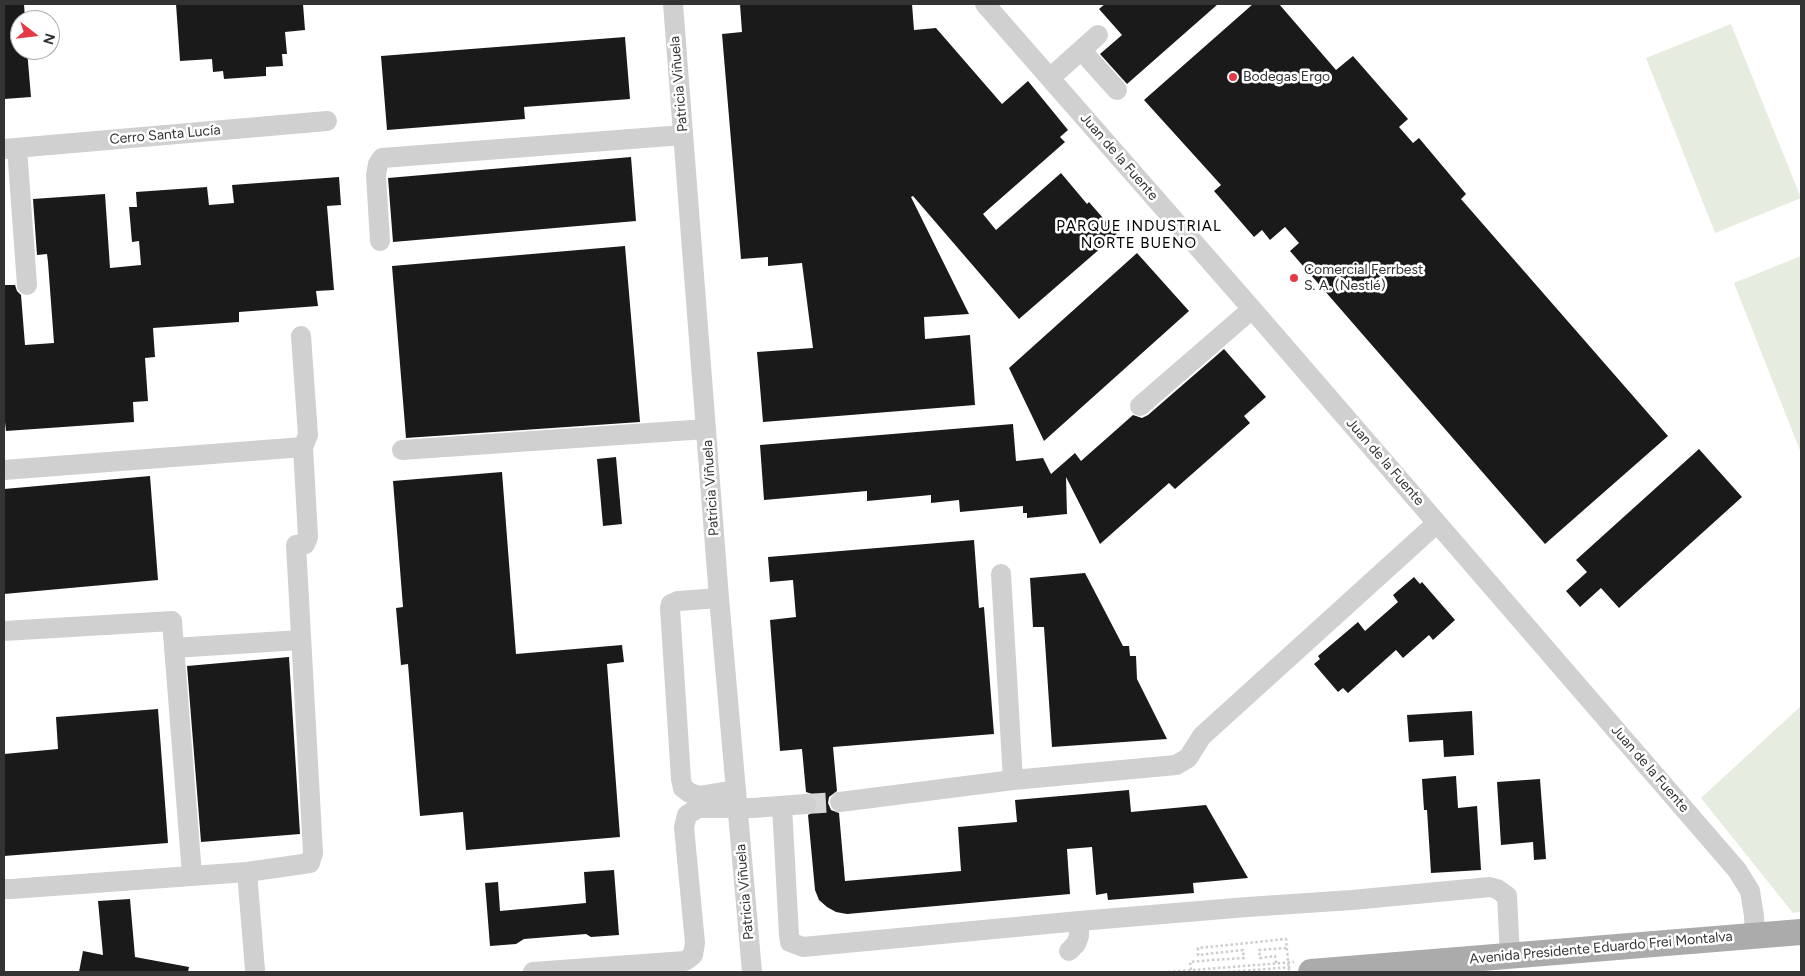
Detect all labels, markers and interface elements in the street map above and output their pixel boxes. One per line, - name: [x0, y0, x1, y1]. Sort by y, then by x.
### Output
- north arrow: [10, 10, 60, 60]
- text: N: [39, 31, 59, 47]
- street label: Patricia Viñuela: [666, 35, 692, 133]
- place label: Bodegas Ergo: [1243, 69, 1330, 85]
- marker: Bodegas Ergo: [1227, 71, 1239, 83]
- street label: Juan de la Fuente: [1077, 110, 1161, 204]
- street label: Cerro Santa Lucía: [109, 122, 221, 148]
- district label: PARQUE INDUSTRIAL NORTE BUENO: [1054, 218, 1224, 253]
- place label: Comercial Ferrbest S. A. (Nestlé): [1304, 262, 1423, 294]
- marker: Comercial Ferrbest S. A. (Nestlé): [1288, 272, 1300, 284]
- street label: Juan de la Fuente: [1343, 415, 1427, 509]
- street label: Patricia Viñuela: [699, 439, 723, 537]
- street label: Juan de la Fuente: [1608, 722, 1692, 816]
- street label: Patricia Viñuela: [732, 843, 758, 941]
- street label: Avenida Presidente Eduardo Frei Montalva: [1469, 928, 1733, 968]

